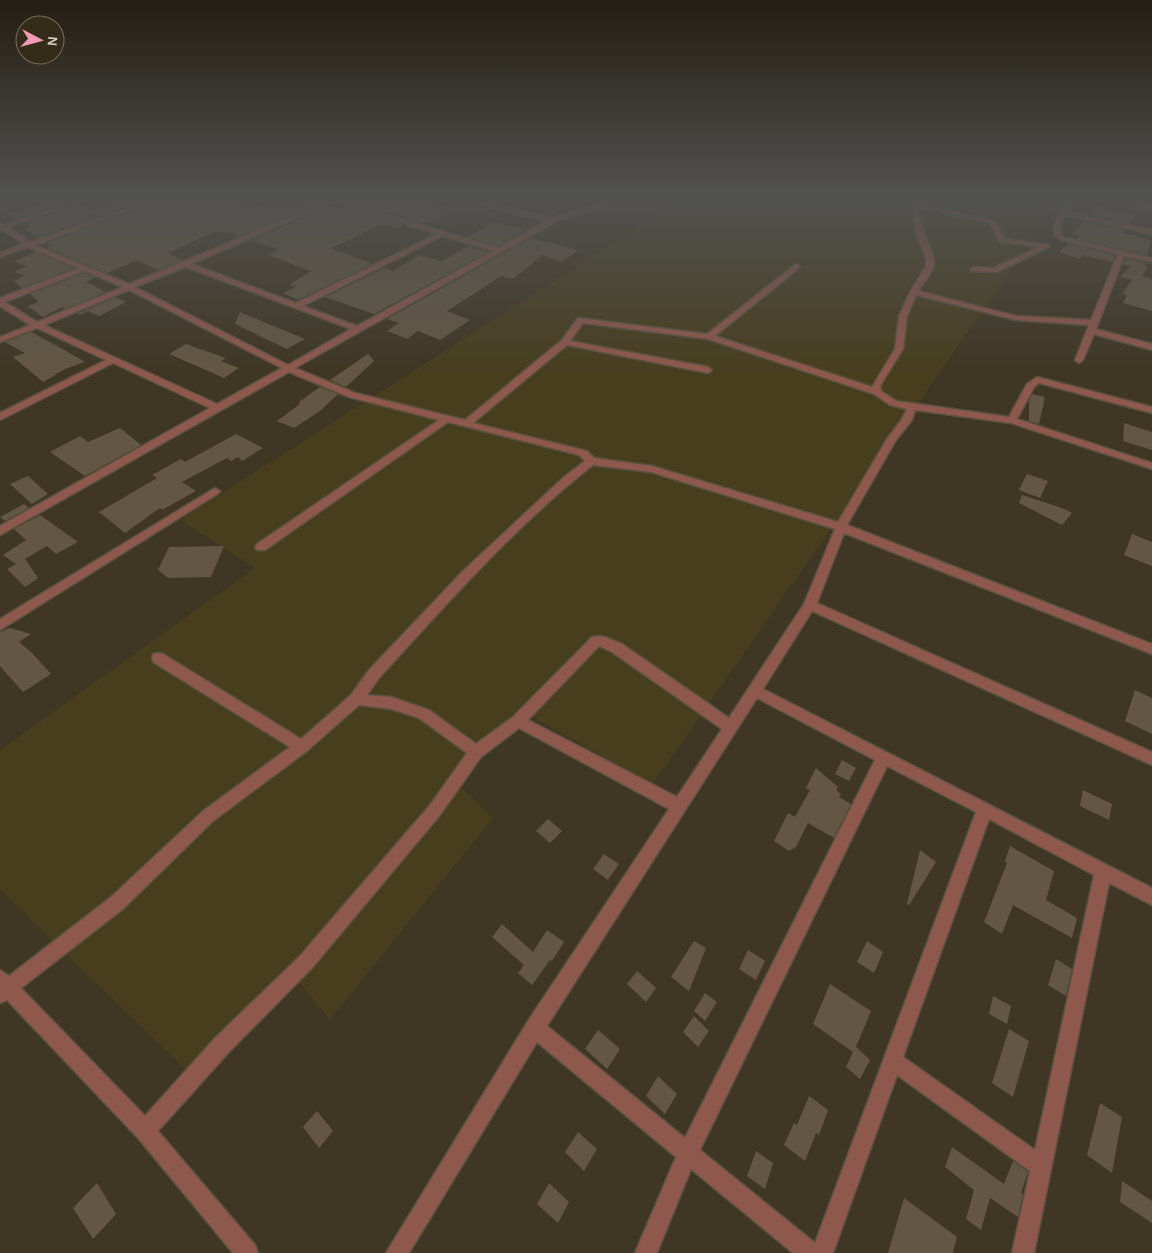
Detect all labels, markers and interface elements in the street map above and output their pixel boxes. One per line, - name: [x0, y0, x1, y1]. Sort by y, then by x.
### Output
- north arrow: [15, 15, 65, 65]
- text: N: [43, 35, 61, 47]

